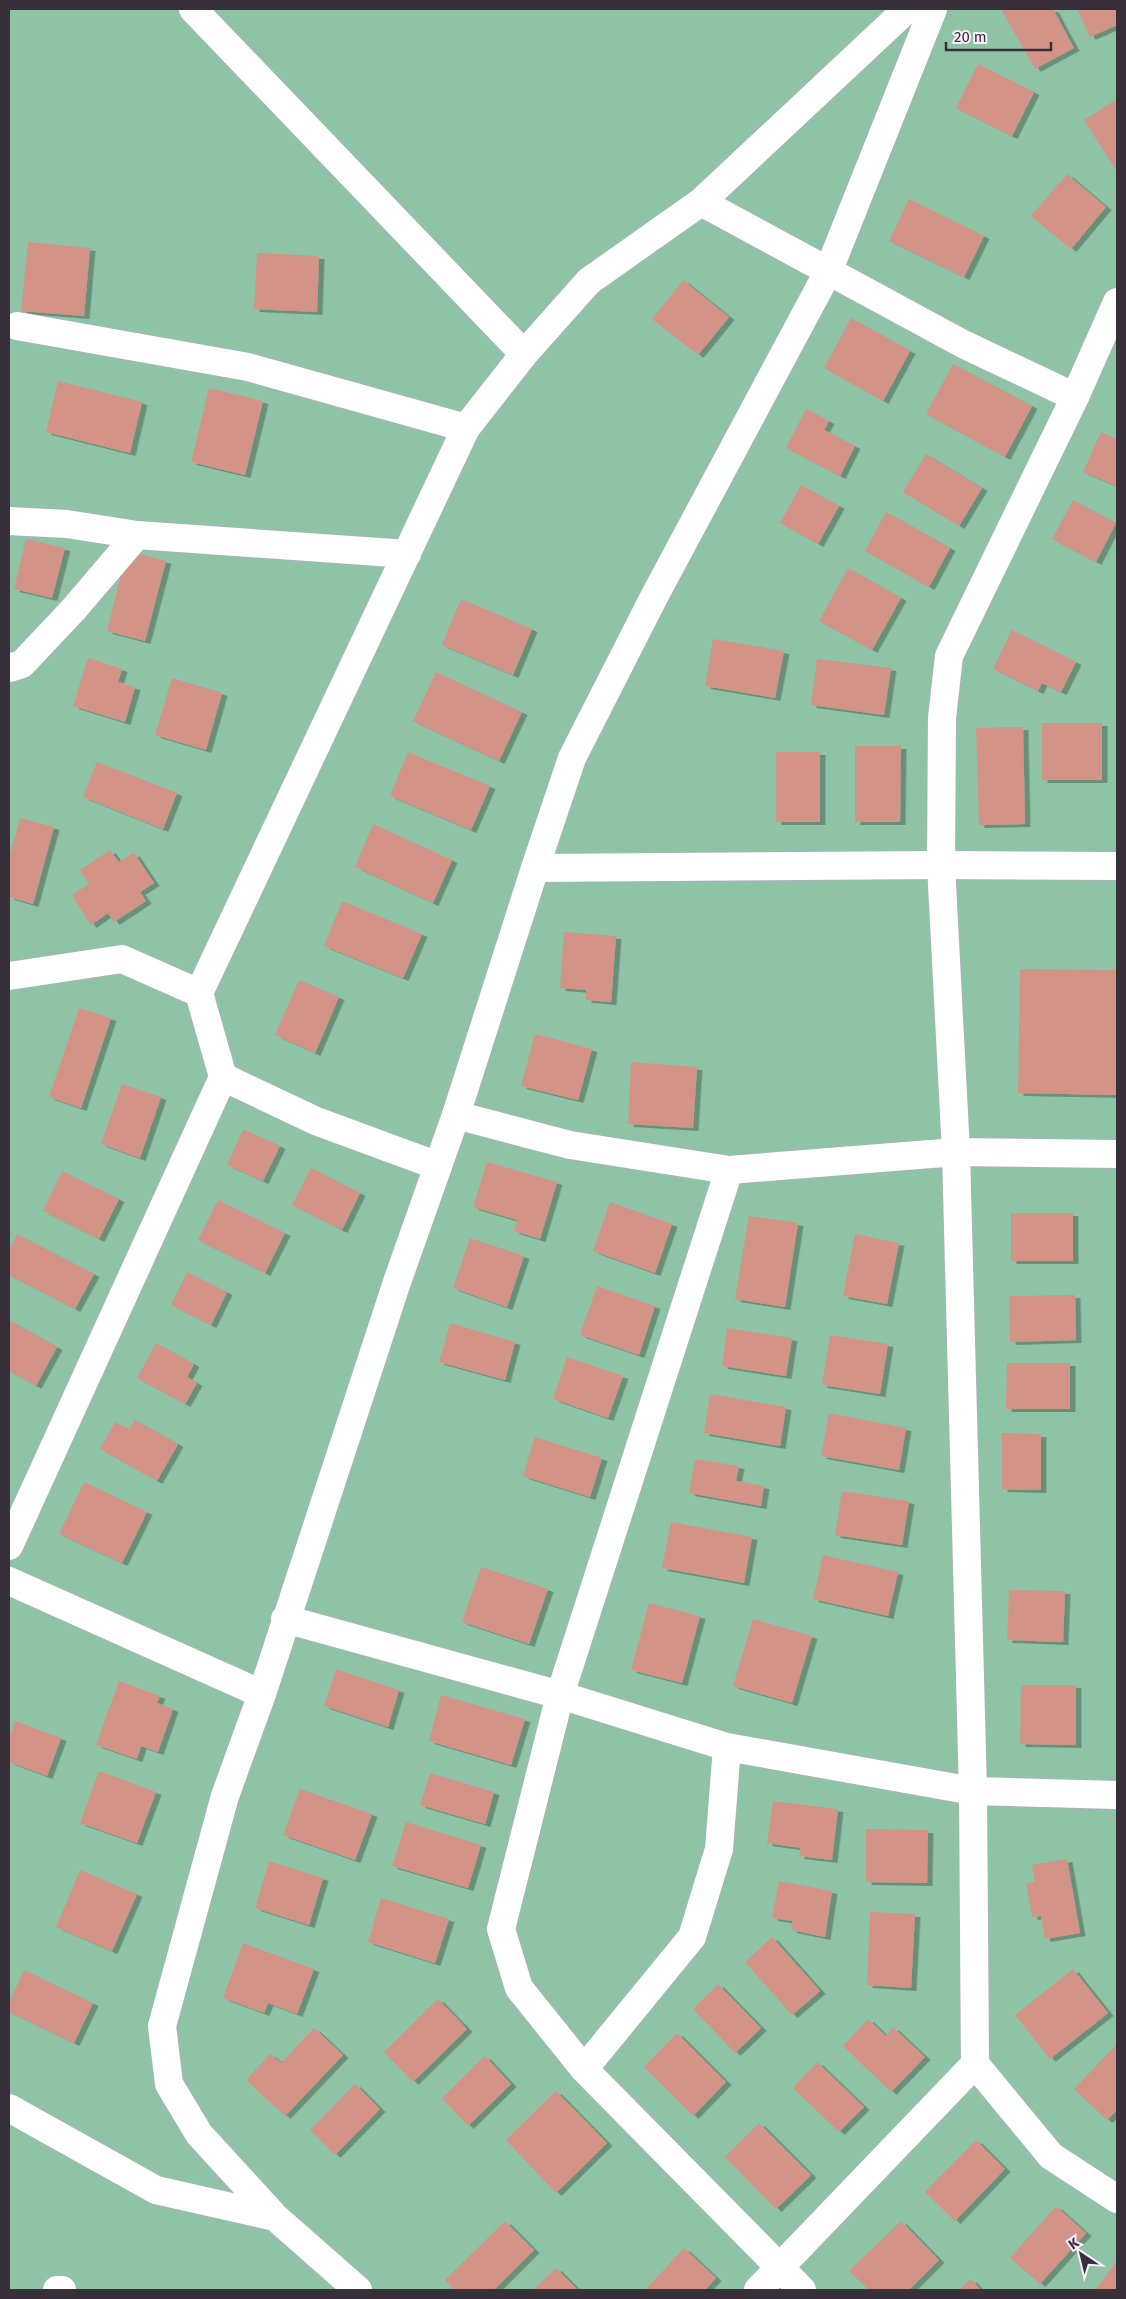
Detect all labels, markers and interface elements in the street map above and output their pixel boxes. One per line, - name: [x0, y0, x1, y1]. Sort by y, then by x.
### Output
- scale bar: [946, 20, 1051, 52]
- text: 20 m: [954, 28, 987, 46]
- north arrow: [1056, 2229, 1106, 2279]
- text: K: [1065, 2234, 1083, 2253]

